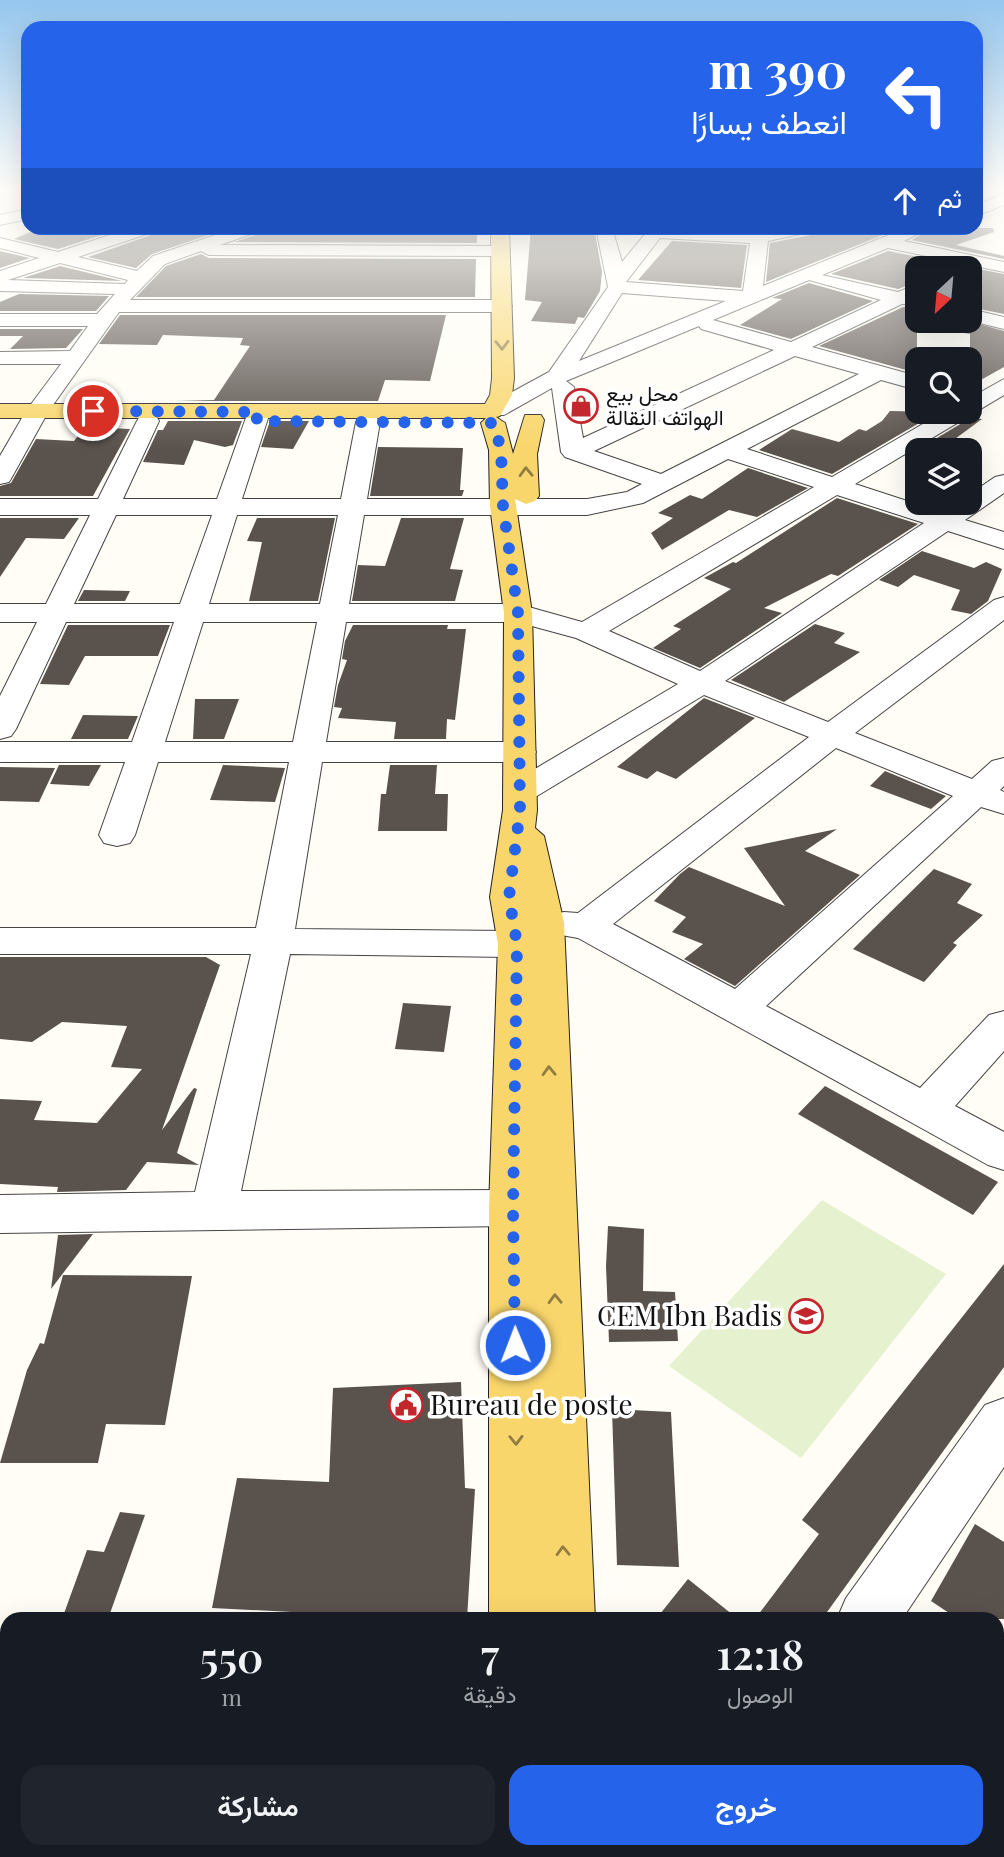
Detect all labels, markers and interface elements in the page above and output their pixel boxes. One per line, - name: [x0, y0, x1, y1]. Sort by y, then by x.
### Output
- text: 390 m: [709, 36, 847, 101]
- icon: left: [871, 49, 962, 140]
- text: انعطف يسارًا: [691, 99, 847, 142]
- text: ثم: [938, 180, 962, 215]
- icon: ahead: [886, 182, 924, 220]
- north arrow: [905, 256, 982, 332]
- map controls: [905, 256, 982, 515]
- one-way arrow: [495, 339, 510, 350]
- button: search: [905, 347, 982, 424]
- place label: محل بيع الهواتف النقالة: [606, 378, 724, 431]
- pin: [63, 381, 123, 441]
- shop icon: محل بيع الهواتف النقالة: [562, 387, 600, 425]
- icon: arrive: [74, 392, 112, 430]
- button: layers: [905, 438, 982, 515]
- one-way arrow: [518, 466, 533, 477]
- one-way arrow: [541, 1065, 557, 1076]
- one-way arrow: [548, 1293, 563, 1304]
- place label: CEM Ibn Badis: [597, 1296, 782, 1333]
- school or university icon: CEM Ibn Badis: [787, 1297, 825, 1335]
- position arrow: [478, 1308, 552, 1382]
- place label: Bureau de poste: [430, 1385, 633, 1422]
- public building icon: Bureau de poste: [387, 1386, 425, 1424]
- one-way arrow: [509, 1435, 524, 1446]
- one-way arrow: [555, 1545, 570, 1556]
- text: 7: [481, 1625, 499, 1681]
- text: 12:18: [716, 1625, 804, 1681]
- text: 550: [200, 1628, 264, 1684]
- text: دقيقة: [463, 1678, 517, 1709]
- text: الوصول: [727, 1678, 793, 1709]
- text: m: [221, 1681, 242, 1712]
- button: مشاركة: [21, 1765, 495, 1845]
- button: خروج: [509, 1765, 983, 1845]

